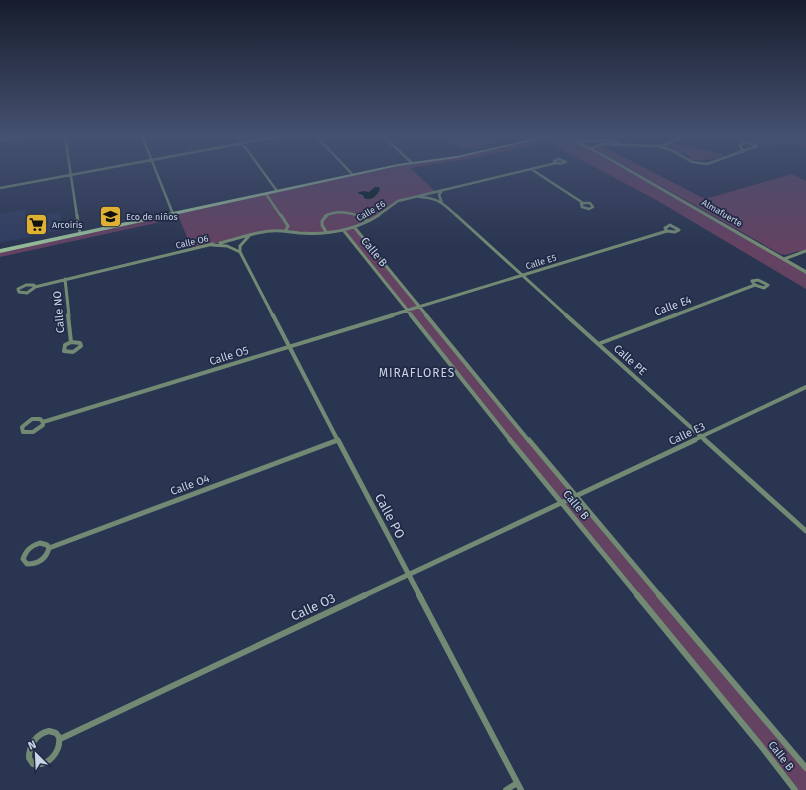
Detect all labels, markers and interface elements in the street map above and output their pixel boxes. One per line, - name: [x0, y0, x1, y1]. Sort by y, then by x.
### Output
- street label: Almafuerte: [700, 197, 744, 229]
- street label: Calle E6: [355, 199, 387, 223]
- school or university icon: Eco de niños: [97, 204, 123, 230]
- supermarket icon: Arcoiris: [24, 212, 50, 238]
- place label: Eco de niños: [126, 212, 178, 222]
- place label: Arcoiris: [52, 220, 83, 230]
- street label: Calle O6: [175, 233, 210, 251]
- street label: Calle B: [358, 235, 390, 270]
- street label: Calle E5: [524, 252, 558, 271]
- street label: Calle NO: [51, 290, 67, 334]
- street label: Calle E4: [653, 293, 694, 319]
- street label: Calle PE: [611, 342, 649, 378]
- street label: Calle O5: [208, 344, 251, 368]
- district label: MIRAFLORES: [379, 366, 455, 380]
- street label: Calle E3: [667, 420, 707, 448]
- street label: Calle O4: [169, 472, 211, 498]
- street label: Calle B: [560, 488, 592, 523]
- street label: Calle PO: [372, 491, 408, 541]
- street label: Calle O3: [288, 590, 338, 624]
- north arrow: [16, 734, 56, 774]
- text: N: [26, 738, 38, 753]
- street label: Calle B: [765, 739, 797, 774]

